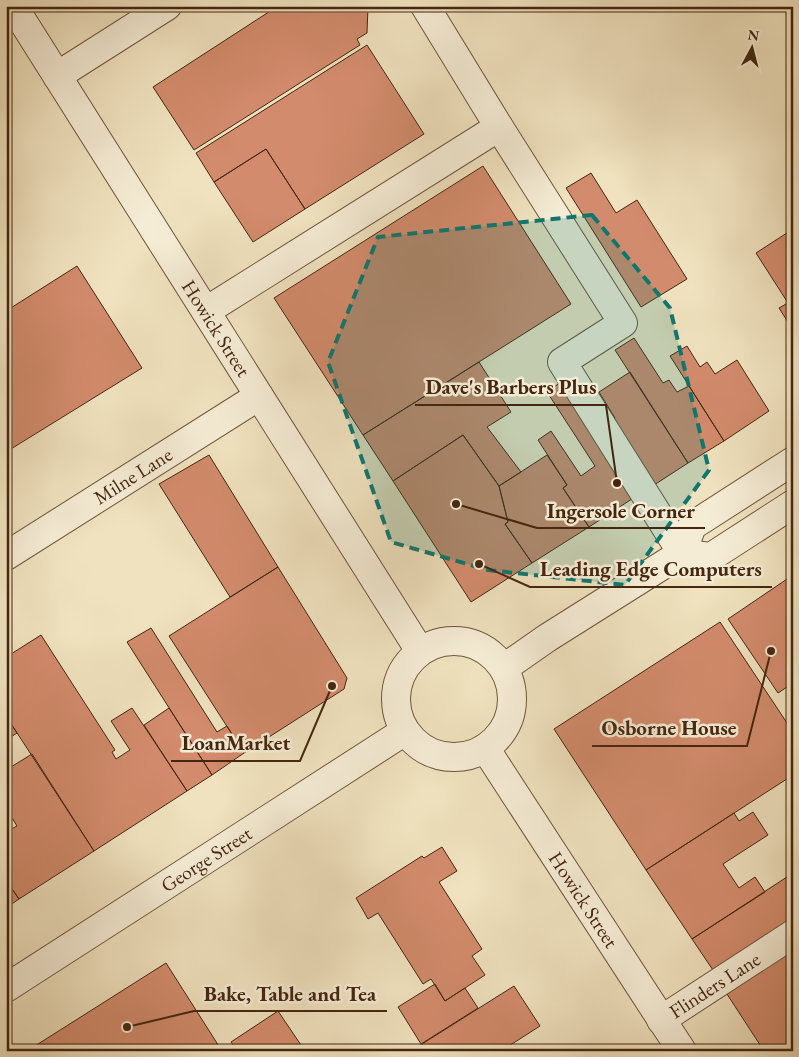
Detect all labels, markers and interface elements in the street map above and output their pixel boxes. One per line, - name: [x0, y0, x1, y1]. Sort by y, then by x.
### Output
- north arrow: [726, 22, 776, 72]
- text: N: [747, 25, 761, 45]
- street label: Howick Street: [176, 275, 257, 382]
- callout: Dave's Barbers Plus: [415, 369, 606, 405]
- text: Dave's Barbers Plus: [426, 373, 596, 400]
- street label: Milne Lane: [89, 441, 177, 510]
- callout: Ingersole Corner: [537, 492, 705, 528]
- text: Ingersole Corner: [547, 497, 695, 524]
- callout: Leading Edge Computers: [530, 551, 772, 587]
- text: Leading Edge Computers: [540, 555, 762, 582]
- callout: Osborne House: [592, 710, 747, 746]
- text: Osborne House: [601, 714, 737, 741]
- callout: LoanMarket: [171, 725, 300, 761]
- text: LoanMarket: [182, 729, 290, 756]
- street label: George Street: [156, 820, 257, 898]
- street label: Howick Street: [543, 847, 625, 954]
- street label: Flinders Lane: [664, 946, 765, 1024]
- callout: Bake, Table and Tea: [194, 975, 387, 1011]
- text: Bake, Table and Tea: [204, 980, 377, 1007]

